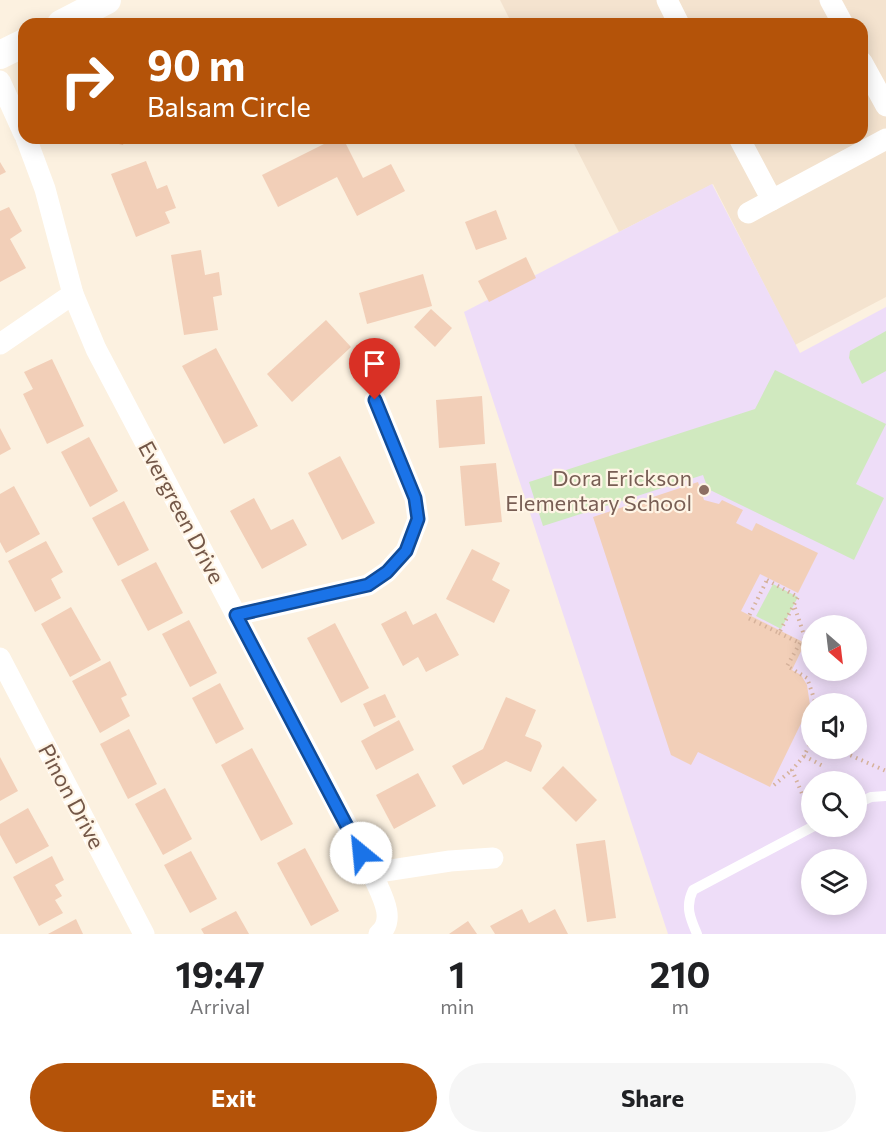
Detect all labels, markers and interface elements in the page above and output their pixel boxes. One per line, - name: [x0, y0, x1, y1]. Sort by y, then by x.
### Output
- text: 90 m: [147, 38, 246, 90]
- icon: right: [48, 42, 126, 120]
- text: Balsam Circle: [147, 90, 311, 123]
- pin: [349, 338, 400, 400]
- icon: arrive: [358, 347, 391, 380]
- street label: Evergreen Drive: [133, 436, 231, 588]
- place label: Dora Erickson Elementary School: [505, 464, 692, 516]
- marker: Dora Erickson Elementary School: [697, 483, 711, 497]
- north arrow: [801, 615, 867, 681]
- map controls: [801, 615, 867, 915]
- button: sound: [801, 693, 867, 759]
- street label: Pinon Drive: [33, 739, 111, 853]
- button: search: [801, 771, 867, 837]
- position arrow: [329, 821, 393, 885]
- button: layers: [801, 849, 867, 915]
- text: 19:47: [176, 951, 265, 995]
- text: 1: [449, 951, 465, 995]
- text: 210: [650, 951, 710, 995]
- text: Arrival: [190, 994, 250, 1018]
- text: min: [440, 994, 474, 1018]
- text: m: [671, 994, 689, 1018]
- button: Exit: [30, 1063, 437, 1132]
- button: Share: [449, 1063, 856, 1132]

